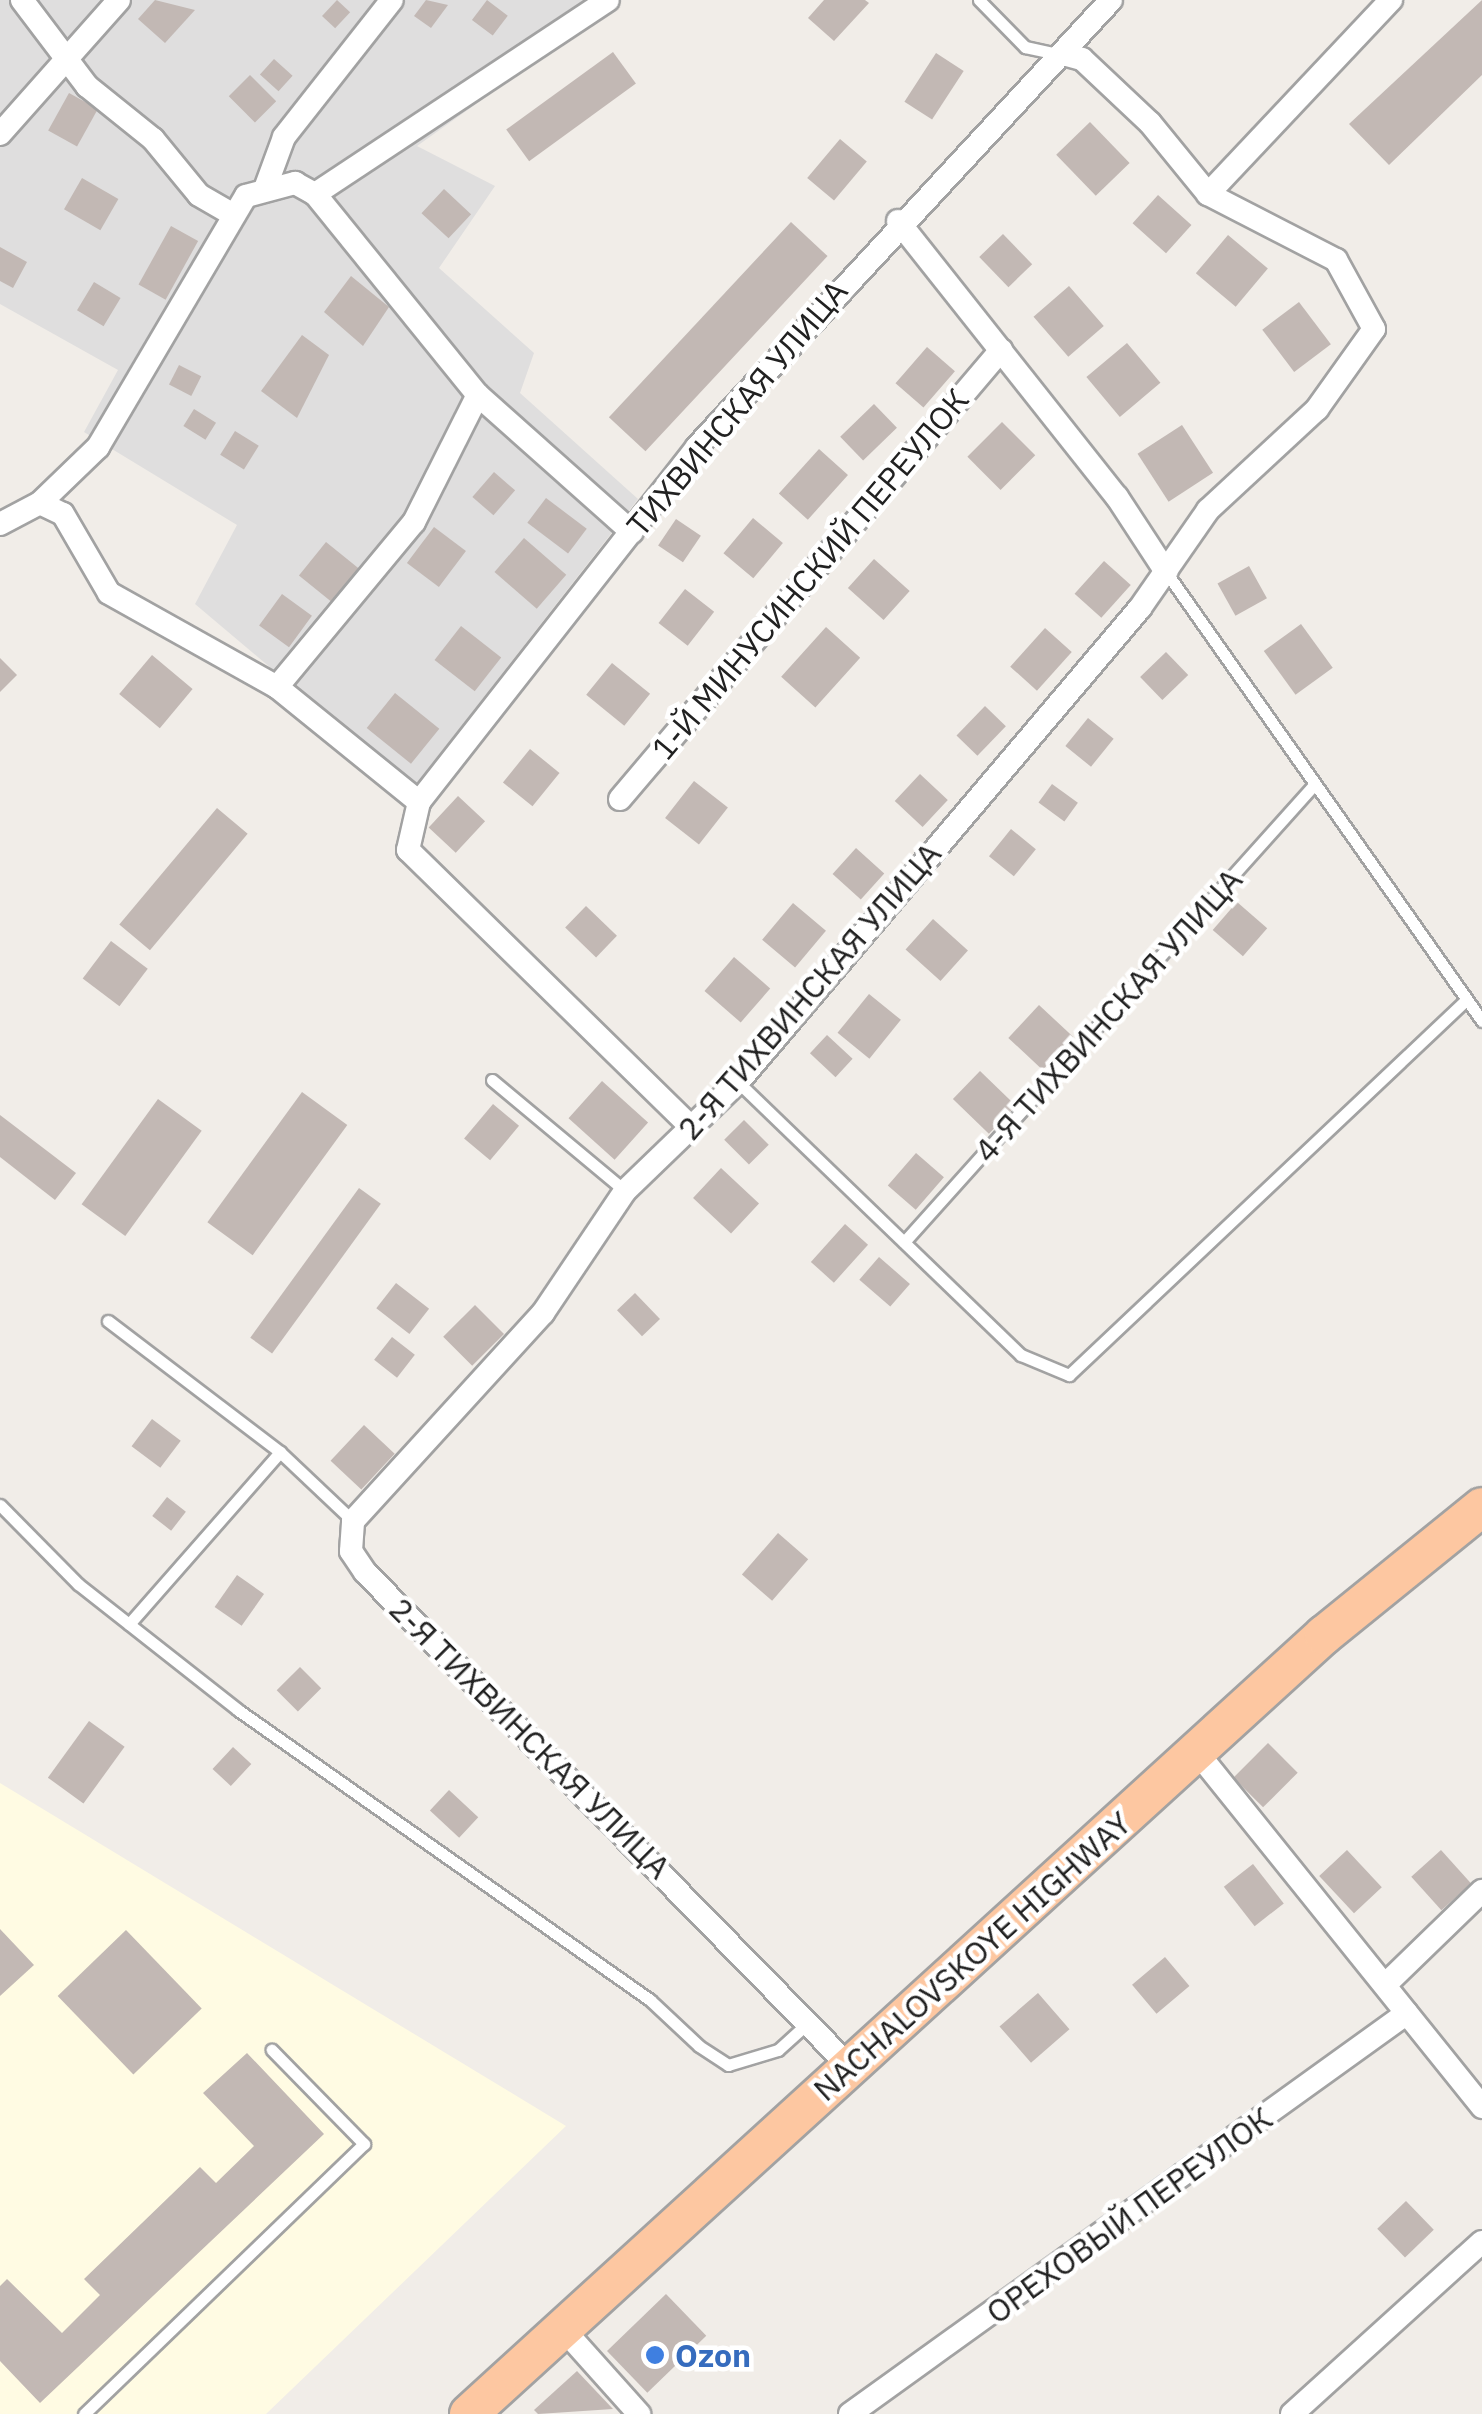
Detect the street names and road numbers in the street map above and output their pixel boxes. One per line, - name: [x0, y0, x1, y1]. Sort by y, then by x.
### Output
- street label: ТИХВИНСКАЯ УЛИЦА: [619, 272, 855, 544]
- street label: 1-Й МИНУСИНСКИЙ ПЕРЕУЛОК: [643, 381, 977, 767]
- street label: 2-Я ТИХВИНСКАЯ УЛИЦА: [669, 834, 949, 1148]
- street label: 4-Я ТИХВИНСКАЯ УЛИЦА: [966, 860, 1250, 1170]
- street label: 2-Я ТИХВИНСКАЯ УЛИЦА: [382, 1590, 678, 1886]
- street label: NACHALOVSKOYE HIGHWAY: [805, 1803, 1139, 2109]
- street label: ОРЕХОВЫЙ ПЕРЕУЛОК: [979, 2098, 1279, 2332]

